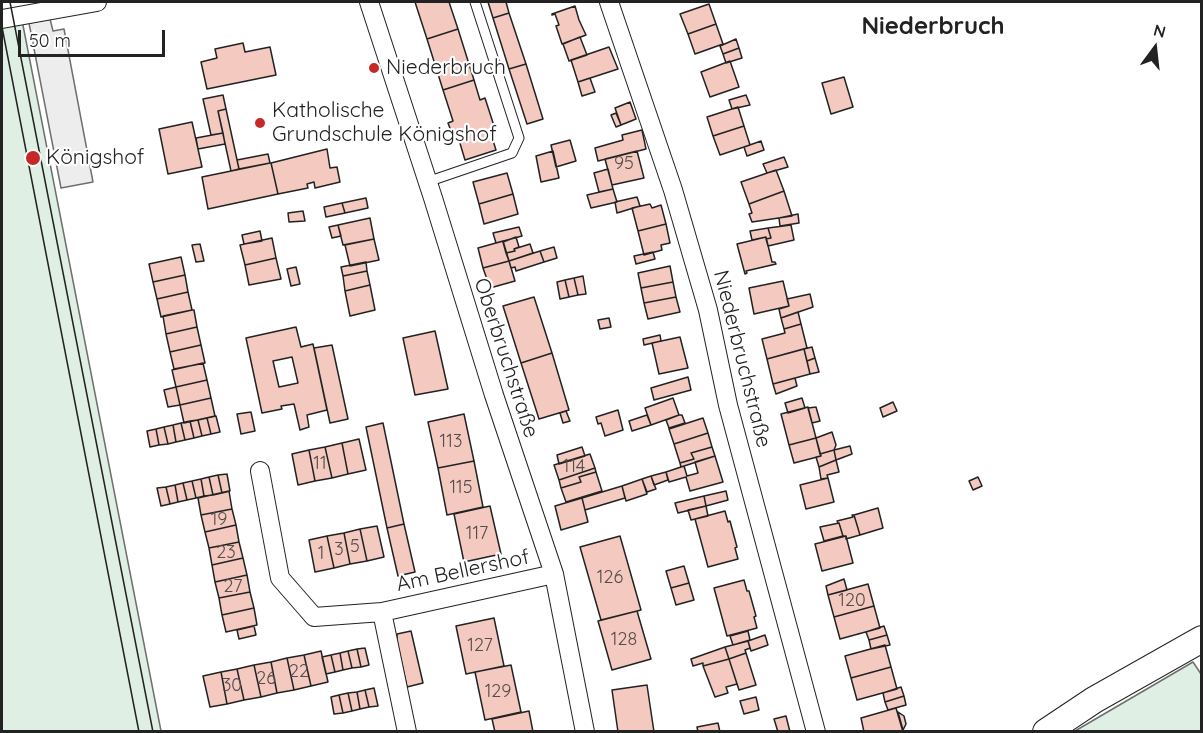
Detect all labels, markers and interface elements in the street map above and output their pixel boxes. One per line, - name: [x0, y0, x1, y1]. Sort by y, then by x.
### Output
- district label: Niederbruch: [861, 13, 1005, 41]
- scale bar: [21, 18, 168, 56]
- north arrow: [1125, 18, 1185, 78]
- text: N: [1151, 19, 1168, 42]
- text: 50 m: [29, 29, 71, 52]
- place label: Niederbruch: [386, 55, 506, 81]
- marker: Niederbruch: [367, 61, 381, 75]
- place label: Katholische Grundschule Königshof: [272, 98, 497, 148]
- marker: Katholische Grundschule Königshof: [253, 116, 267, 130]
- place label: Königshof: [46, 145, 144, 171]
- marker: Königshof: [24, 149, 42, 167]
- house number: 95: [614, 153, 634, 175]
- street label: Niederbruchstraße: [708, 268, 776, 450]
- street label: Oberbruchstraße: [468, 275, 544, 441]
- house number: 113: [440, 431, 462, 453]
- house number: 11: [313, 453, 327, 475]
- house number: 114: [563, 456, 585, 478]
- house number: 115: [449, 477, 473, 499]
- house number: 19: [211, 509, 227, 531]
- house number: 117: [466, 523, 488, 545]
- house number: 5: [350, 536, 360, 558]
- house number: 3: [334, 539, 344, 561]
- house number: 23: [216, 542, 236, 564]
- house number: 1: [318, 543, 324, 565]
- street label: Am Bellershof: [394, 545, 532, 597]
- house number: 126: [597, 567, 623, 589]
- house number: 27: [224, 576, 242, 598]
- house number: 120: [838, 590, 866, 612]
- house number: 128: [611, 629, 637, 651]
- house number: 127: [467, 635, 493, 657]
- house number: 22: [289, 661, 309, 683]
- house number: 26: [256, 668, 276, 690]
- house number: 30: [222, 675, 242, 697]
- house number: 129: [485, 681, 511, 703]

